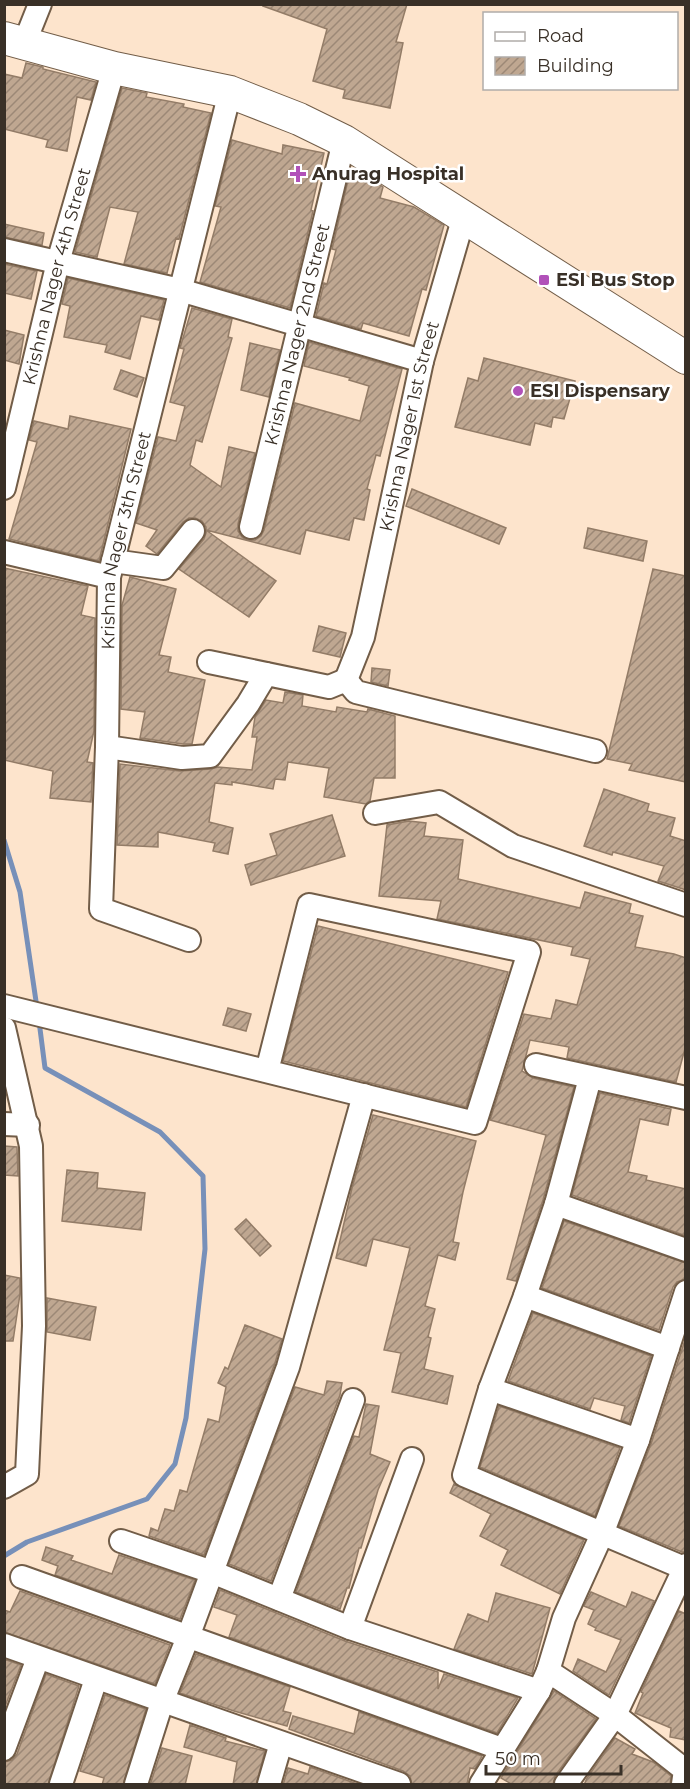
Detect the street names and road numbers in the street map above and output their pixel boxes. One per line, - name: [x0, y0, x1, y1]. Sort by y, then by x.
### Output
- street label: Krishna Nager 4th Street: [18, 165, 96, 387]
- street label: Krishna Nager 2nd Street: [260, 221, 335, 448]
- street label: Krishna Nager 1st Street: [375, 318, 444, 534]
- street label: Krishna Nager 3th Street: [97, 429, 156, 650]

